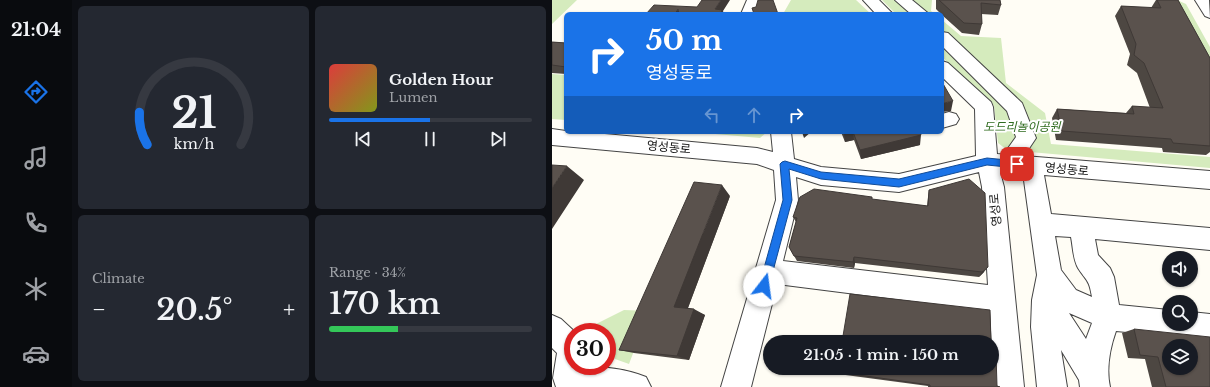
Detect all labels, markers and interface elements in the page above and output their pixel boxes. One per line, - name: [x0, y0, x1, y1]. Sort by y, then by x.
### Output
- text: 21:04: [11, 19, 61, 41]
- text: 50 m: [646, 23, 722, 58]
- icon: right: [580, 28, 632, 80]
- text: 영성동로: [646, 62, 712, 84]
- text: Golden Hour: [389, 70, 493, 89]
- icon: directions: [22, 78, 50, 106]
- text: 21: [171, 88, 216, 139]
- text: Lumen: [389, 89, 438, 106]
- icon: left: [701, 104, 723, 126]
- icon: ahead: [743, 104, 765, 126]
- icon: right: [785, 104, 807, 126]
- park label: 도드리놀이공원: [983, 119, 1062, 134]
- icon: previous: [352, 128, 374, 150]
- icon: pause: [419, 128, 441, 150]
- icon: next: [487, 128, 509, 150]
- text: km/h: [173, 135, 214, 153]
- street label: 영성동로: [646, 138, 692, 156]
- icon: music: [22, 144, 50, 172]
- pin: [1000, 147, 1034, 181]
- icon: arrive: [1006, 153, 1028, 175]
- street label: 영성동로: [1044, 160, 1090, 178]
- street label: 영성로: [986, 193, 1004, 227]
- icon: phone: [22, 209, 50, 237]
- map controls: [1162, 251, 1198, 375]
- button: sound: [1162, 251, 1198, 287]
- text: Range · 34%: [329, 264, 406, 281]
- position arrow: [743, 265, 785, 307]
- text: Climate: [92, 270, 145, 287]
- icon: climate: [22, 275, 50, 303]
- text: 170 km: [329, 285, 440, 322]
- text: 20.5°: [156, 291, 233, 328]
- button: search: [1162, 295, 1198, 331]
- text: −: [92, 296, 106, 323]
- text: +: [283, 296, 295, 323]
- speed limit sign: 30: [564, 323, 616, 375]
- button: layers: [1162, 339, 1198, 375]
- icon: car: [22, 340, 50, 368]
- text: 21:05 · 1 min · 150 m: [803, 345, 959, 364]

